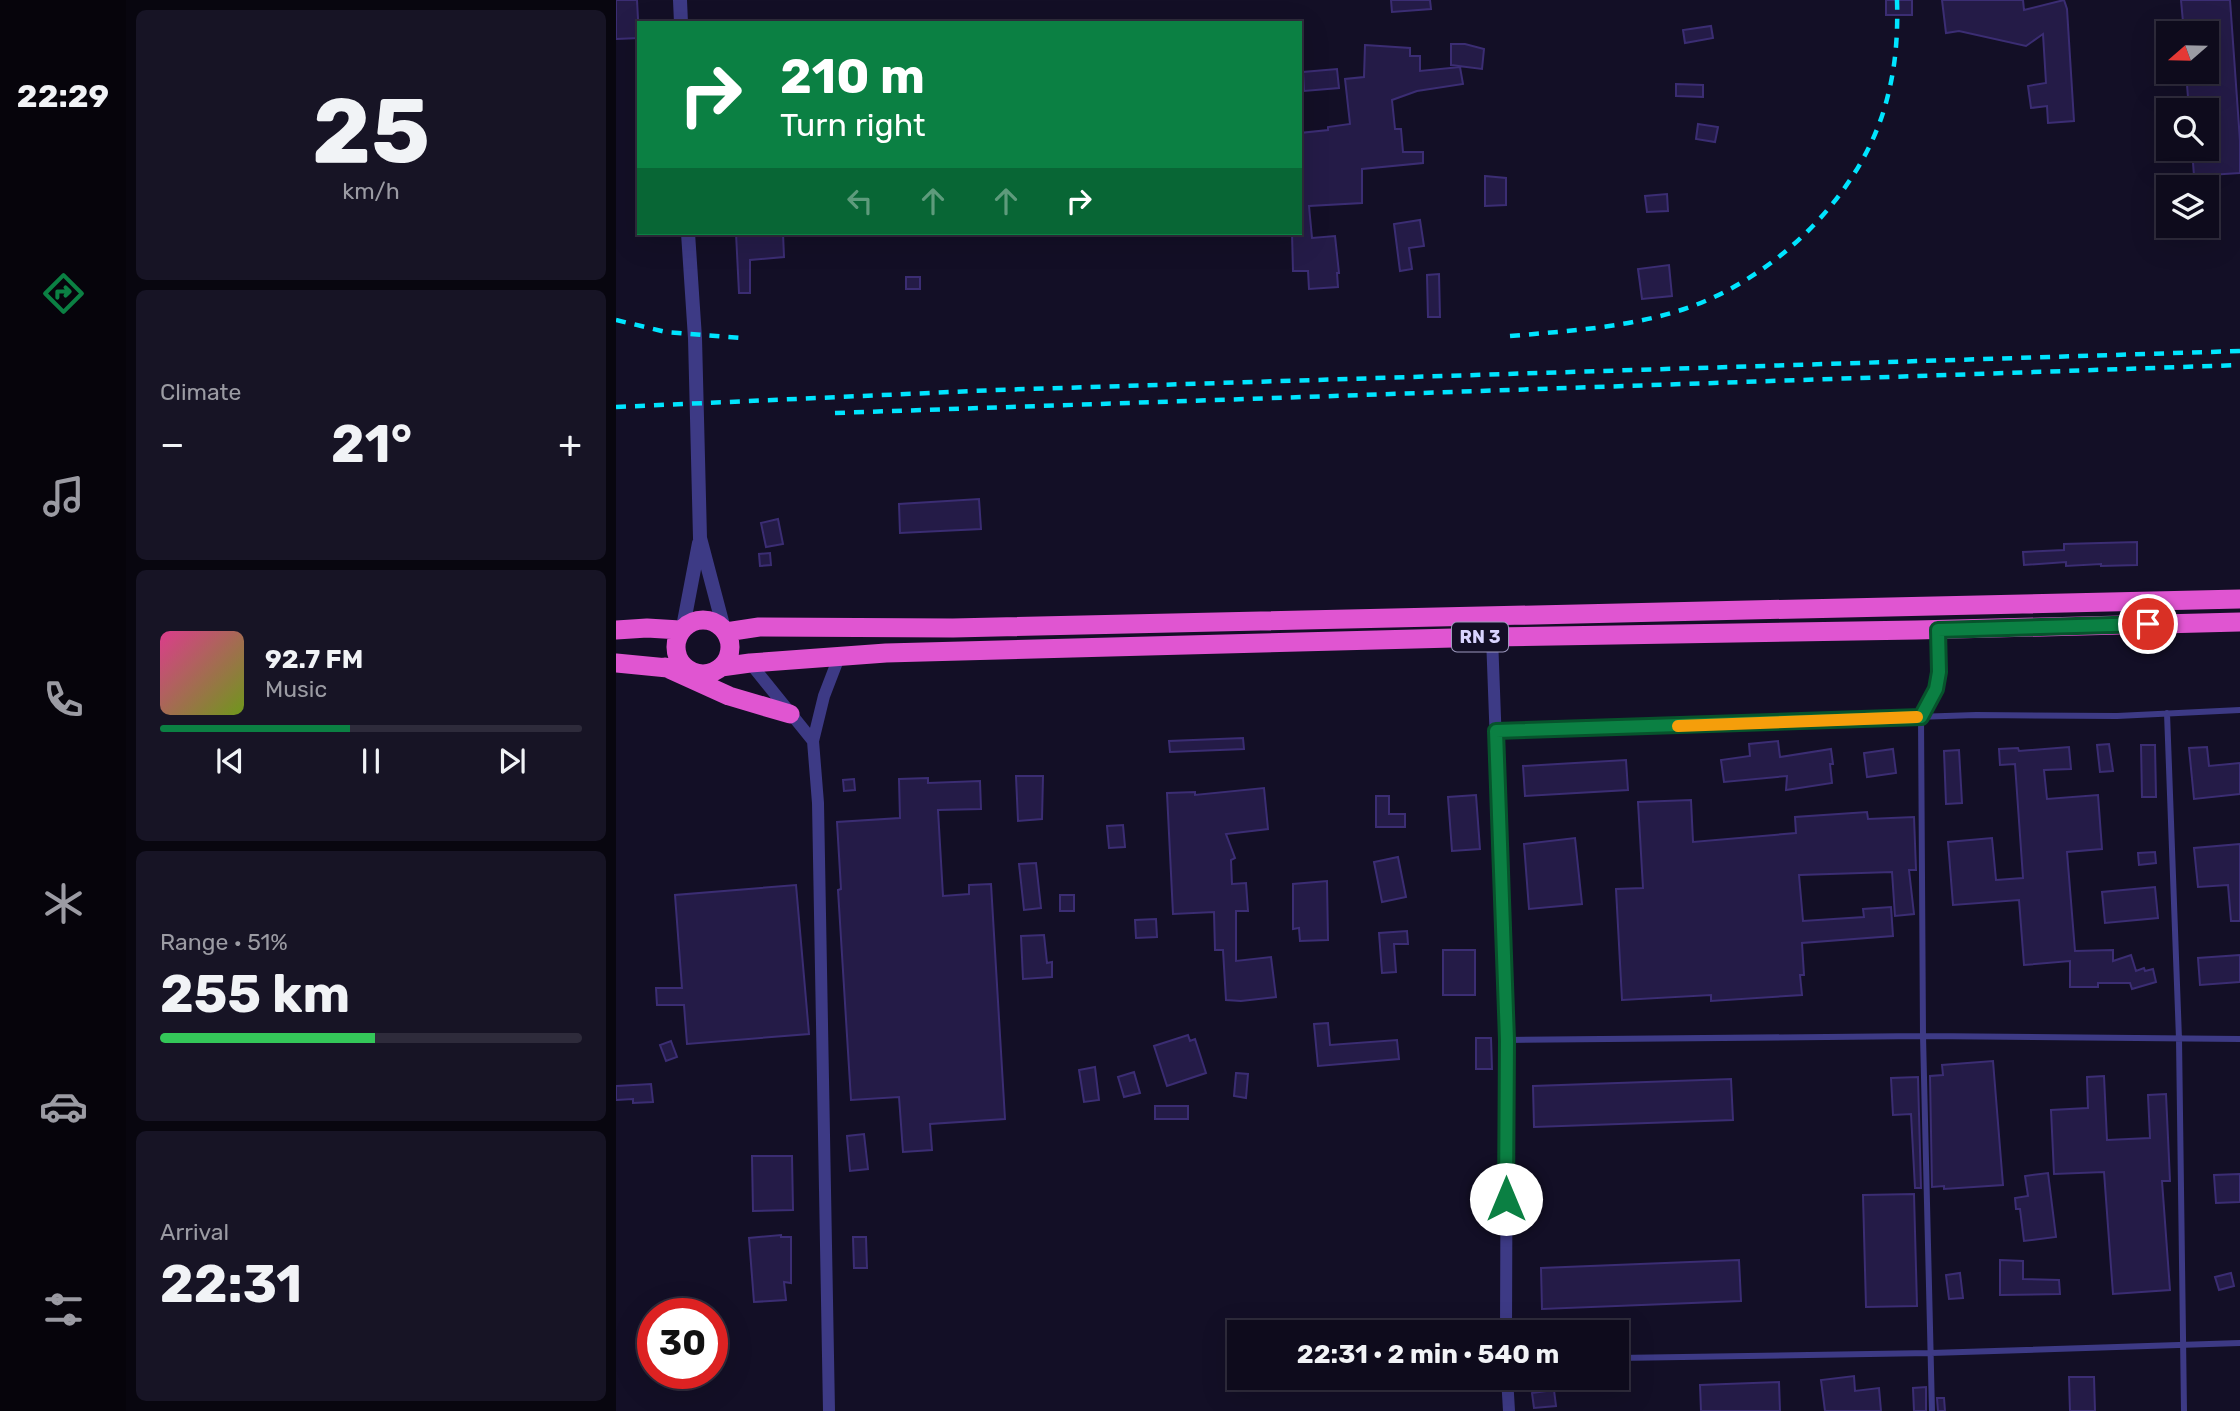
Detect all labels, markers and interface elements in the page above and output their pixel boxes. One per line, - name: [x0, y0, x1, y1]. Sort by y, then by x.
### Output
- north arrow: [2156, 21, 2219, 84]
- map controls: [2156, 21, 2219, 238]
- text: 210 m: [780, 47, 925, 105]
- icon: right: [665, 49, 756, 140]
- text: 22:29: [17, 77, 109, 115]
- text: 25: [312, 77, 430, 185]
- button: search: [2156, 98, 2219, 161]
- text: Turn right: [780, 106, 925, 144]
- button: layers: [2156, 175, 2219, 238]
- text: km/h: [342, 177, 400, 205]
- icon: left: [841, 182, 879, 220]
- icon: ahead: [914, 182, 952, 220]
- icon: ahead: [987, 182, 1025, 220]
- icon: right: [1060, 182, 1098, 220]
- icon: directions: [39, 269, 88, 318]
- text: Climate: [160, 378, 241, 406]
- text: 21°: [331, 413, 412, 475]
- text: −: [160, 421, 185, 467]
- text: +: [558, 421, 582, 467]
- icon: music: [39, 472, 88, 521]
- pin: [2118, 594, 2178, 654]
- icon: arrive: [2129, 605, 2167, 643]
- road number: RN 3: [1452, 622, 1508, 652]
- text: 92.7 FM: [265, 644, 363, 675]
- icon: phone: [39, 675, 88, 724]
- text: Music: [265, 675, 327, 703]
- icon: previous: [211, 742, 249, 780]
- icon: pause: [352, 742, 390, 780]
- icon: next: [493, 742, 531, 780]
- icon: climate: [39, 879, 88, 928]
- text: Range · 51%: [160, 928, 288, 956]
- text: 255 km: [160, 963, 350, 1025]
- icon: car: [39, 1082, 88, 1131]
- position arrow: [1469, 1162, 1543, 1236]
- text: Arrival: [160, 1218, 229, 1246]
- text: 22:31: [160, 1253, 302, 1315]
- icon: filters: [39, 1285, 88, 1334]
- speed limit sign: 30: [637, 1298, 728, 1389]
- text: 22:31 · 2 min · 540 m: [1297, 1339, 1559, 1370]

